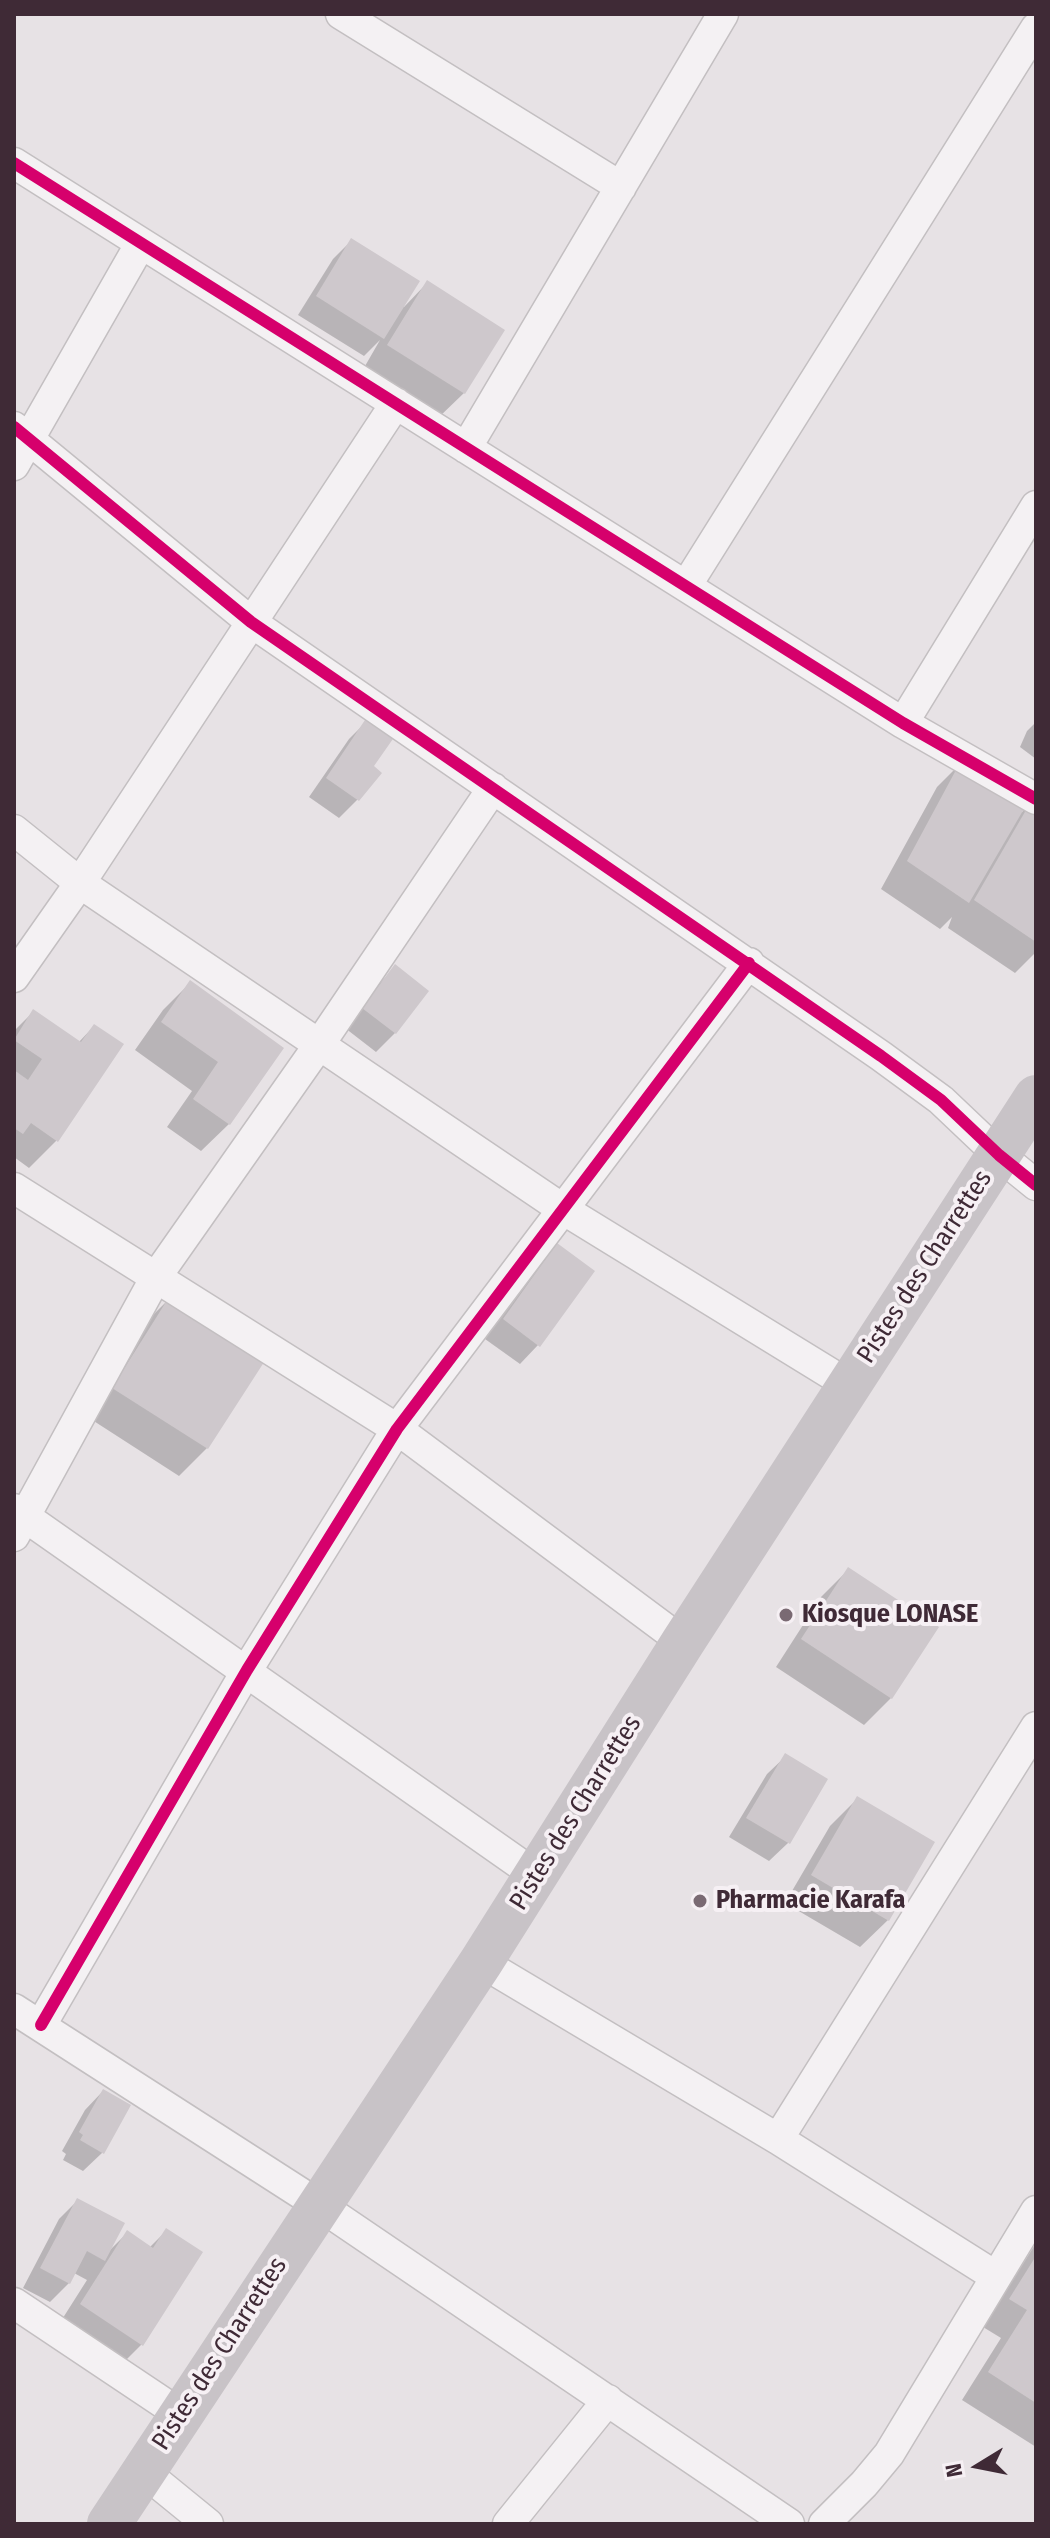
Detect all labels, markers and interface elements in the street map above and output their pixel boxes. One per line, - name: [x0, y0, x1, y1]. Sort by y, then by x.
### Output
- street label: Pistes des Charrettes: [851, 1165, 999, 1369]
- place label: Kiosque LONASE: [802, 1599, 978, 1631]
- marker: Kiosque LONASE: [777, 1606, 795, 1624]
- street label: Pistes des Charrettes: [504, 1710, 648, 1916]
- place label: Pharmacie Karafa: [716, 1885, 905, 1917]
- marker: Pharmacie Karafa: [691, 1892, 709, 1910]
- street label: Pistes des Charrettes: [146, 2252, 294, 2456]
- north arrow: [938, 2426, 1018, 2506]
- text: N: [939, 2461, 968, 2479]

